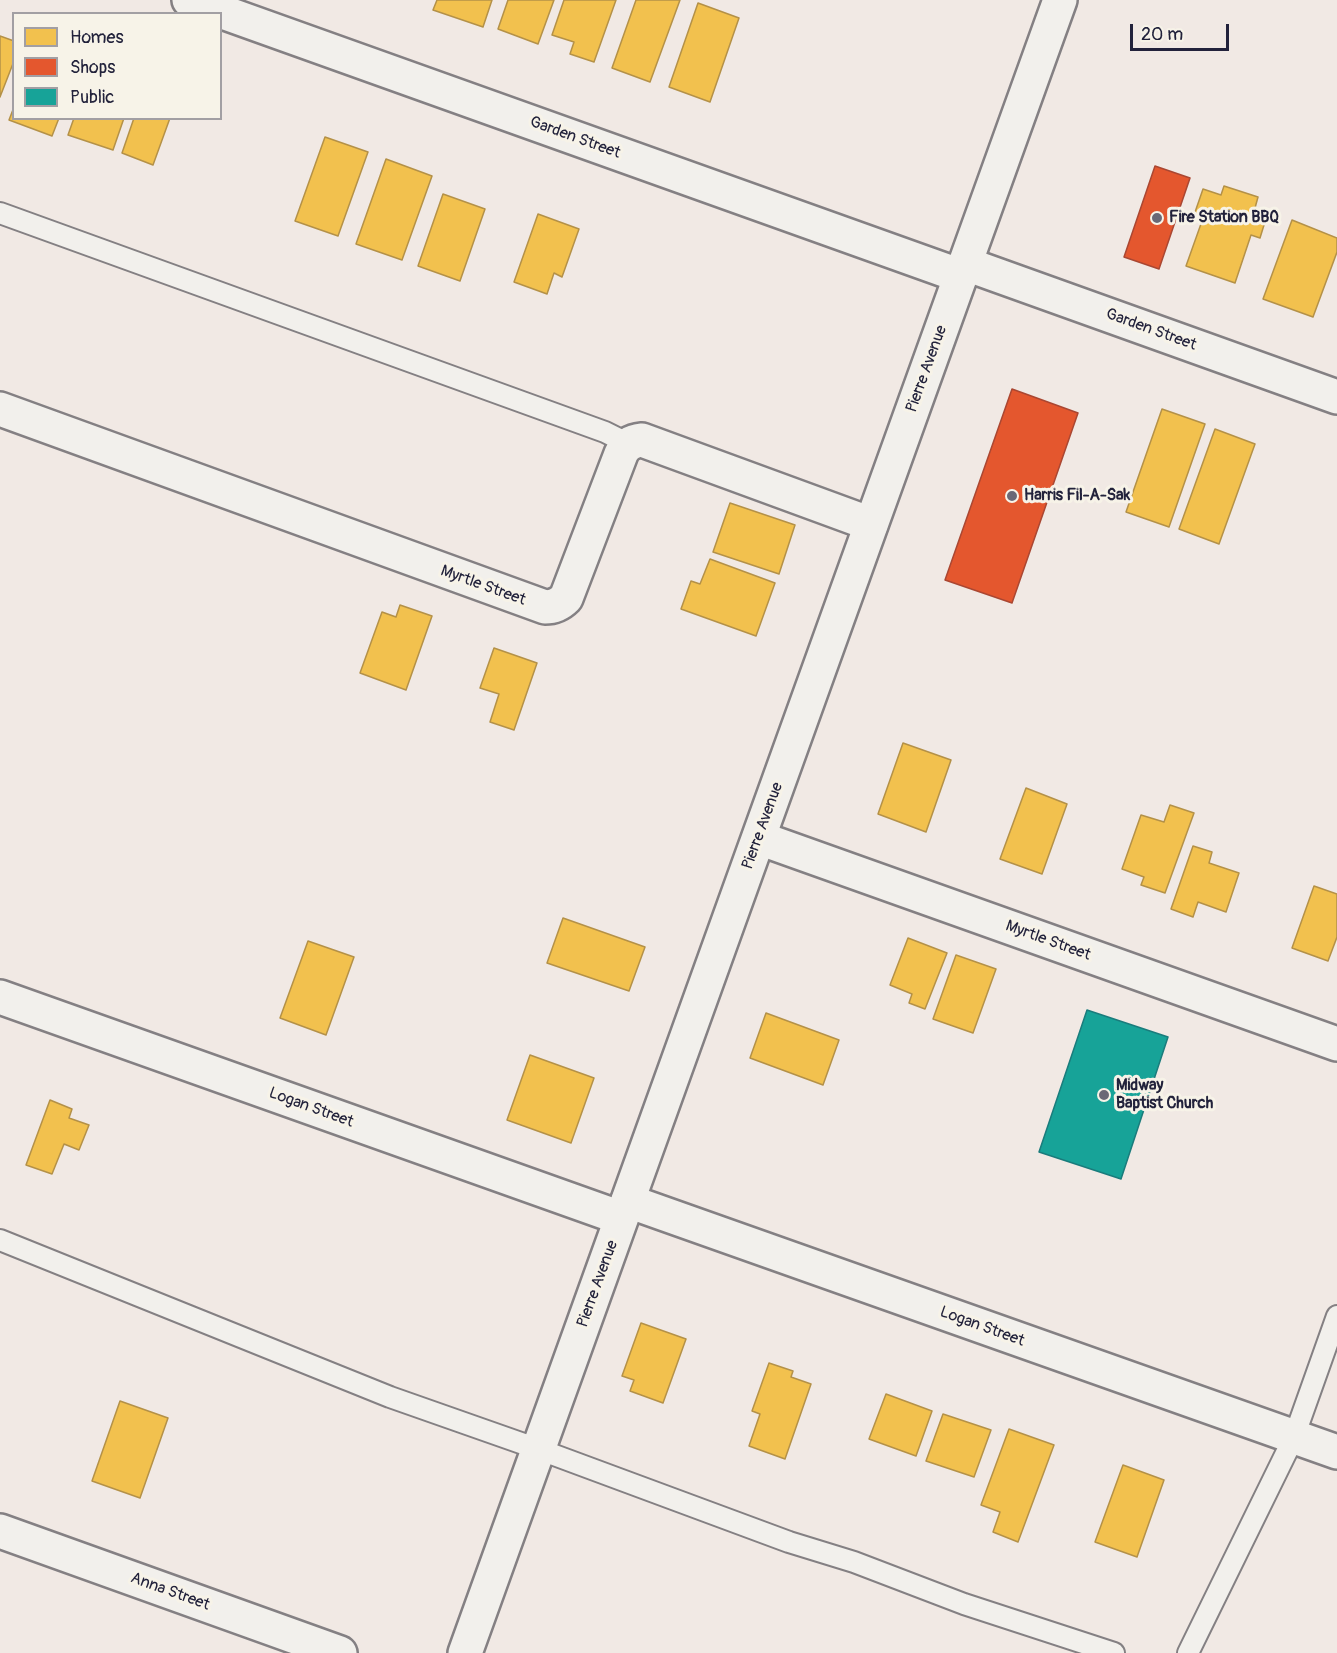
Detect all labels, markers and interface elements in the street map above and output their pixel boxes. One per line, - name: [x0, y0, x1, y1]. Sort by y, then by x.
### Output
- legend: [12, 12, 222, 120]
- scale bar: [1133, 12, 1232, 50]
- text: 20 m: [1141, 23, 1183, 46]
- text: Homes: [70, 26, 123, 49]
- text: Shops: [70, 56, 115, 79]
- text: Public: [70, 86, 114, 109]
- street label: Garden Street: [527, 113, 623, 163]
- place label: Fire Station BBQ: [1169, 208, 1279, 228]
- marker: Fire Station BBQ: [1150, 211, 1164, 225]
- street label: Garden Street: [1103, 305, 1199, 355]
- street label: Pierre Avenue: [902, 323, 952, 415]
- place label: Harris Fil-A-Sak: [1024, 486, 1130, 506]
- marker: Harris Fil-A-Sak: [1005, 489, 1019, 503]
- street label: Myrtle Street: [438, 562, 528, 610]
- street label: Pierre Avenue: [738, 780, 788, 872]
- street label: Myrtle Street: [1003, 917, 1093, 965]
- place label: Midway Baptist Church: [1116, 1076, 1213, 1114]
- street label: Logan Street: [266, 1084, 356, 1132]
- marker: Midway Baptist Church: [1097, 1088, 1111, 1102]
- street label: Pierre Avenue: [573, 1238, 623, 1330]
- street label: Logan Street: [937, 1303, 1027, 1351]
- street label: Anna Street: [128, 1569, 212, 1615]

